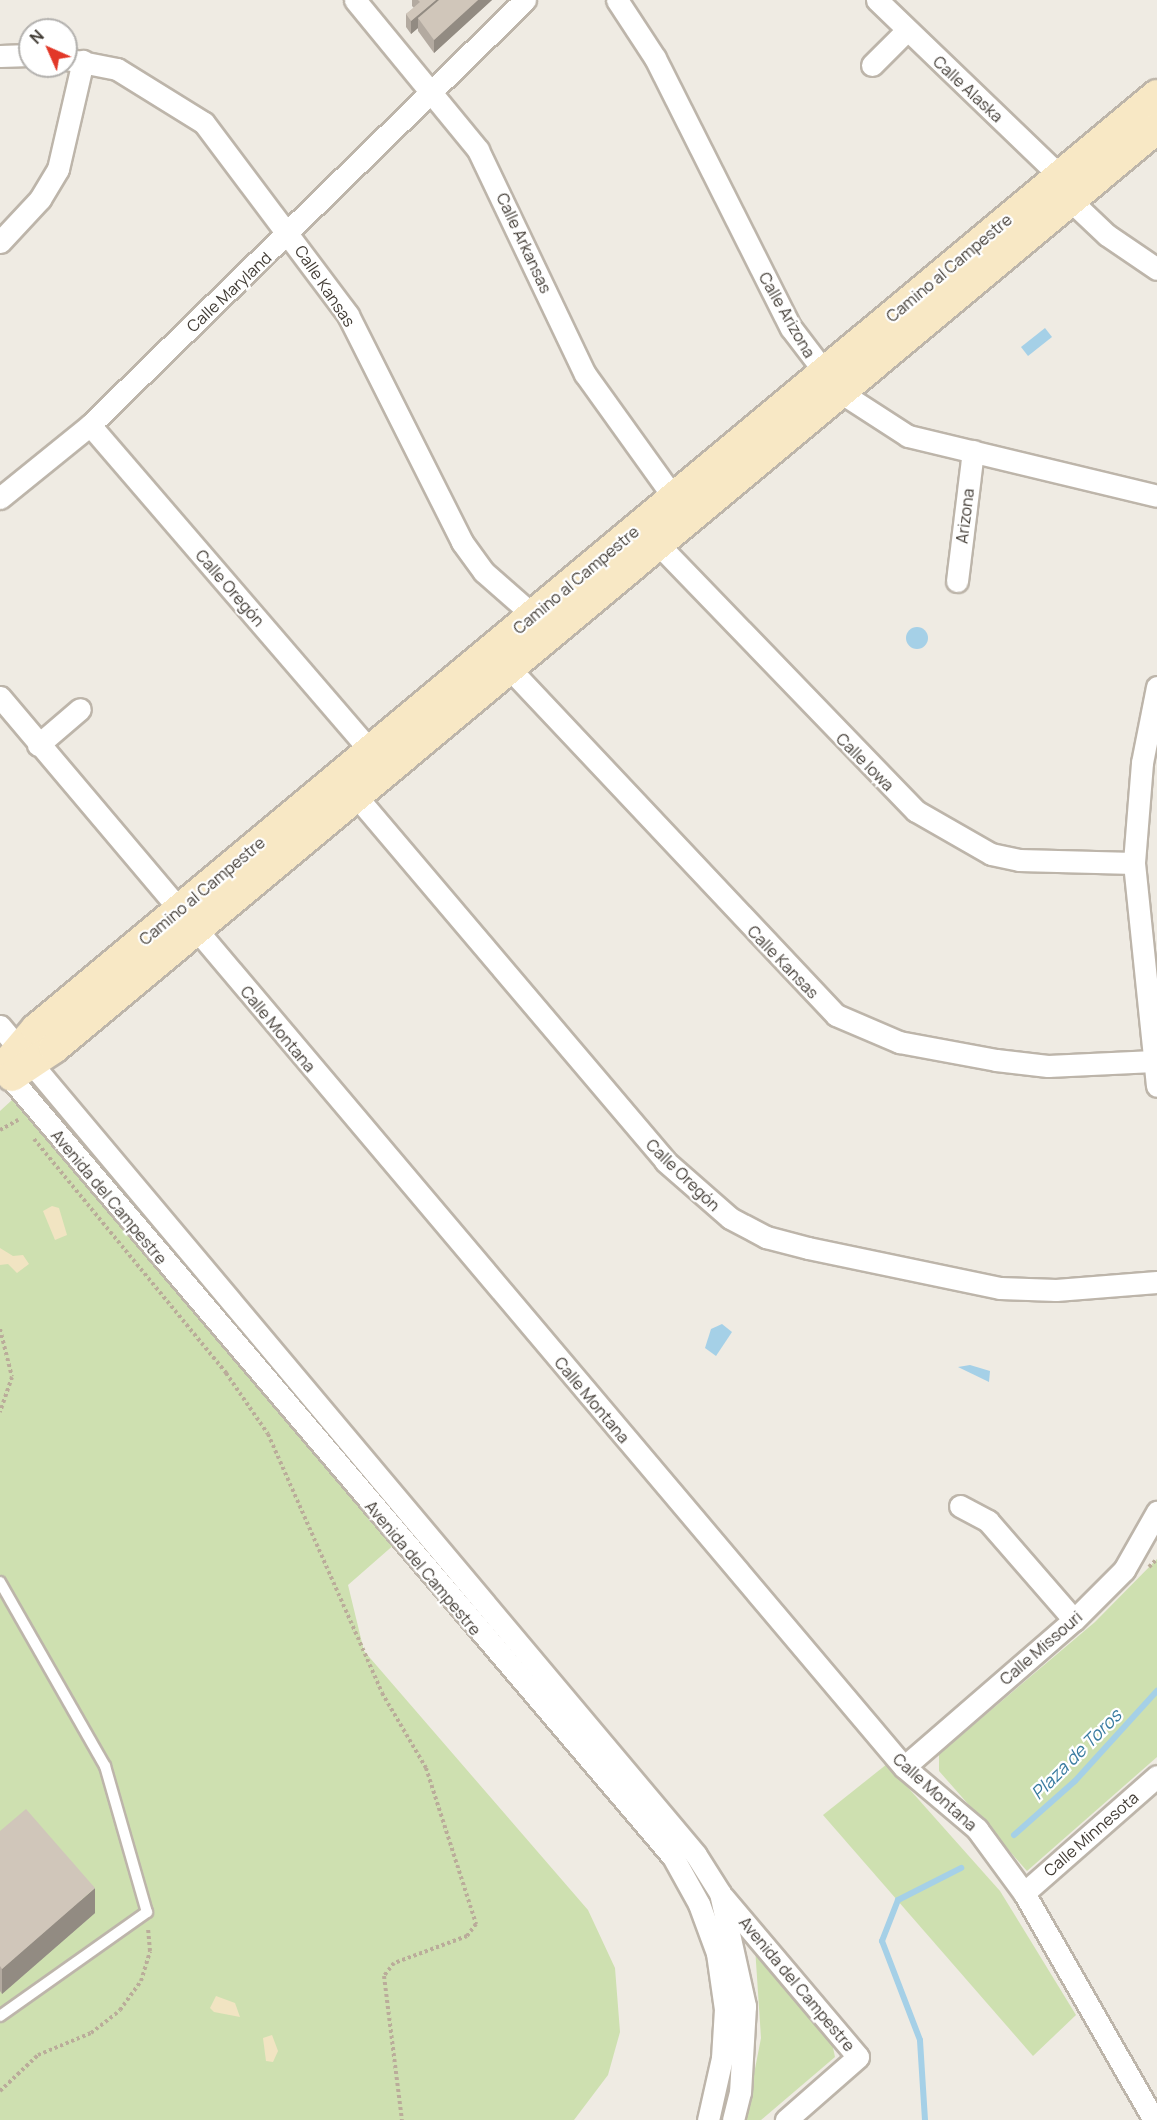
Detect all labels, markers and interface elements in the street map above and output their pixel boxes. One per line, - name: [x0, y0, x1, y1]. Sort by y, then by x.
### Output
- north arrow: [18, 18, 78, 78]
- text: N: [25, 25, 49, 49]
- street label: Calle Alaska: [929, 52, 1007, 126]
- street label: Calle Arkansas: [492, 190, 556, 296]
- street label: Camino al Campestre: [882, 210, 1016, 326]
- street label: Calle Kansas: [291, 242, 359, 330]
- street label: Calle Maryland: [183, 248, 275, 336]
- street label: Calle Arizona: [755, 269, 819, 361]
- street label: Arizona: [952, 487, 978, 545]
- street label: Camino al Campestre: [509, 522, 643, 638]
- street label: Calle Oregón: [191, 546, 269, 630]
- street label: Calle Iowa: [832, 729, 898, 795]
- street label: Camino al Campestre: [135, 833, 269, 949]
- street label: Calle Kansas: [743, 922, 823, 1002]
- street label: Calle Montana: [236, 982, 320, 1076]
- street label: Avenida del Campestre: [47, 1126, 171, 1268]
- street label: Calle Oregón: [642, 1135, 724, 1215]
- street label: Calle Montana: [550, 1353, 634, 1447]
- street label: Avenida del Campestre: [361, 1497, 485, 1639]
- street label: Calle Missouri: [996, 1607, 1086, 1689]
- water label: Plaza de Toros: [1026, 1704, 1126, 1804]
- street label: Calle Montana: [889, 1749, 981, 1835]
- street label: Calle Minnesota: [1040, 1788, 1142, 1880]
- street label: Avenida del Campestre: [735, 1913, 859, 2055]

